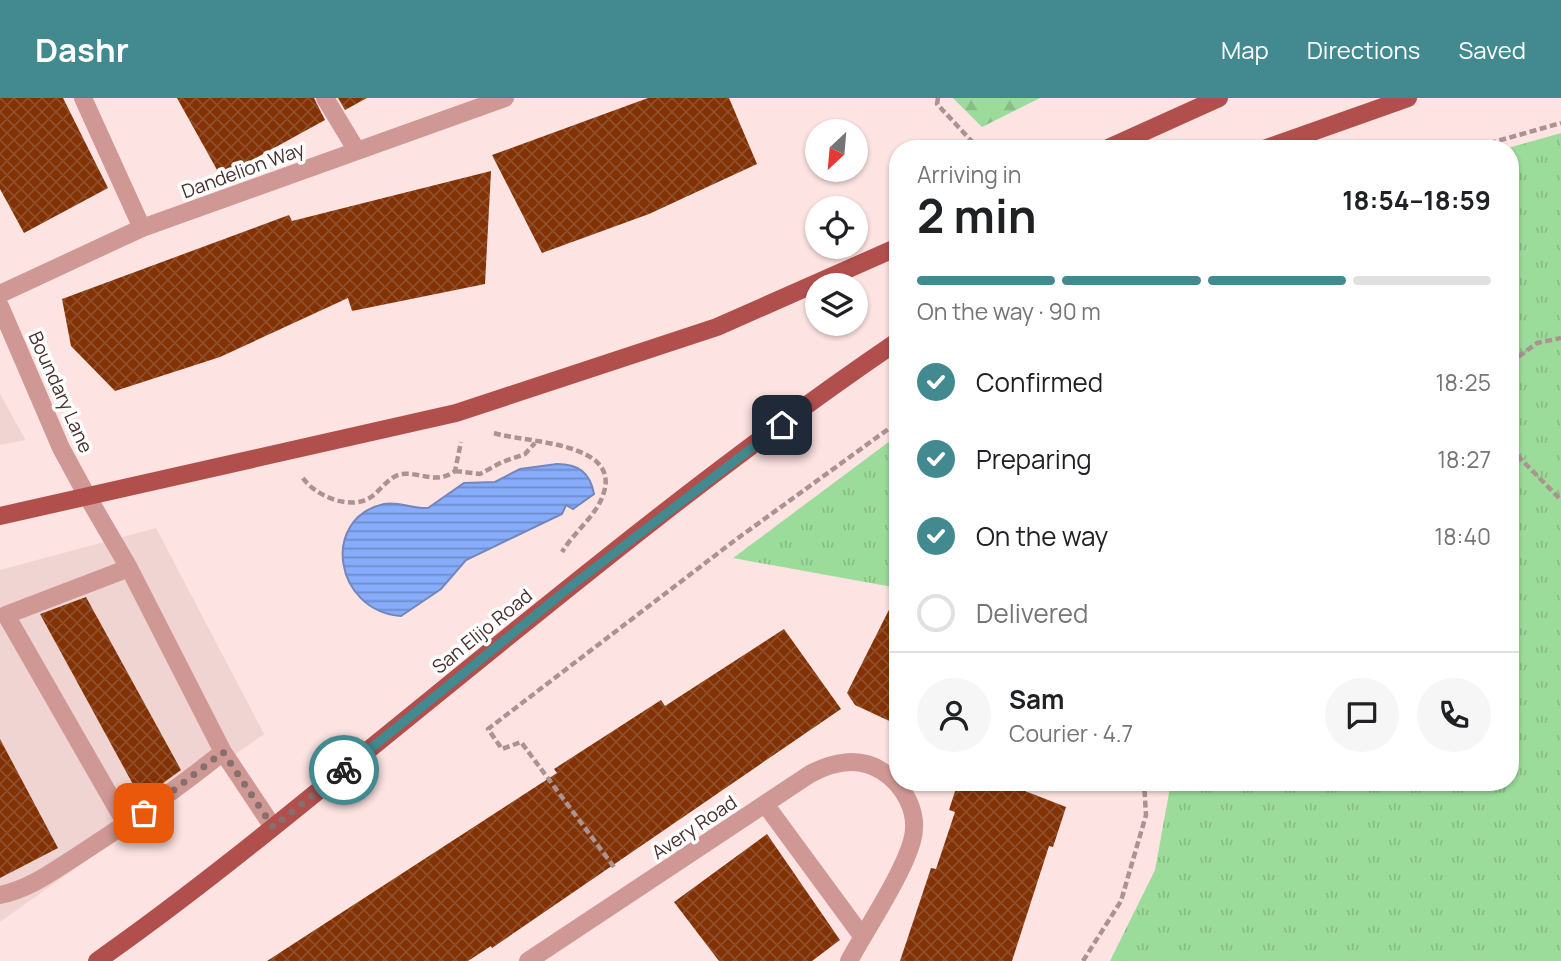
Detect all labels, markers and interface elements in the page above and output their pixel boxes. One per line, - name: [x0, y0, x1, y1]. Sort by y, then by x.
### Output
- text: Dashr: [35, 27, 129, 72]
- text: Map: [1221, 33, 1269, 66]
- text: Directions: [1307, 33, 1420, 66]
- text: Saved: [1458, 33, 1526, 66]
- north arrow: [805, 119, 868, 182]
- map controls: [805, 119, 868, 336]
- street label: Dandelion Way: [178, 136, 308, 204]
- text: Arriving in: [917, 158, 1022, 190]
- text: 18:54–18:59: [1342, 182, 1491, 218]
- text: 2 min: [917, 184, 1037, 247]
- button: locate: [805, 196, 868, 259]
- button: layers: [805, 273, 868, 336]
- text: On the way · 90 m: [917, 295, 1101, 327]
- street label: Boundary Lane: [23, 327, 99, 457]
- icon: check: [917, 363, 955, 401]
- text: Confirmed: [976, 364, 1103, 400]
- text: 18:25: [1435, 366, 1491, 398]
- pin: [752, 395, 812, 455]
- icon: home: [763, 406, 801, 444]
- icon: check: [917, 440, 955, 478]
- text: Preparing: [976, 441, 1092, 477]
- text: 18:27: [1437, 443, 1491, 475]
- icon: check: [917, 517, 955, 555]
- text: On the way: [976, 518, 1108, 554]
- text: 18:40: [1434, 520, 1491, 552]
- street label: San Elijo Road: [426, 583, 538, 679]
- text: Delivered: [976, 595, 1088, 631]
- button: person: [917, 678, 991, 752]
- button: chat: [1325, 678, 1399, 752]
- button: phone: [1417, 678, 1491, 752]
- text: Sam: [1009, 681, 1064, 717]
- text: Courier · 4.7: [1009, 717, 1133, 749]
- courier: [309, 735, 379, 805]
- icon: bike: [325, 751, 363, 789]
- pin: [114, 783, 174, 843]
- street label: Avery Road: [646, 789, 742, 865]
- icon: bag: [125, 794, 163, 832]

